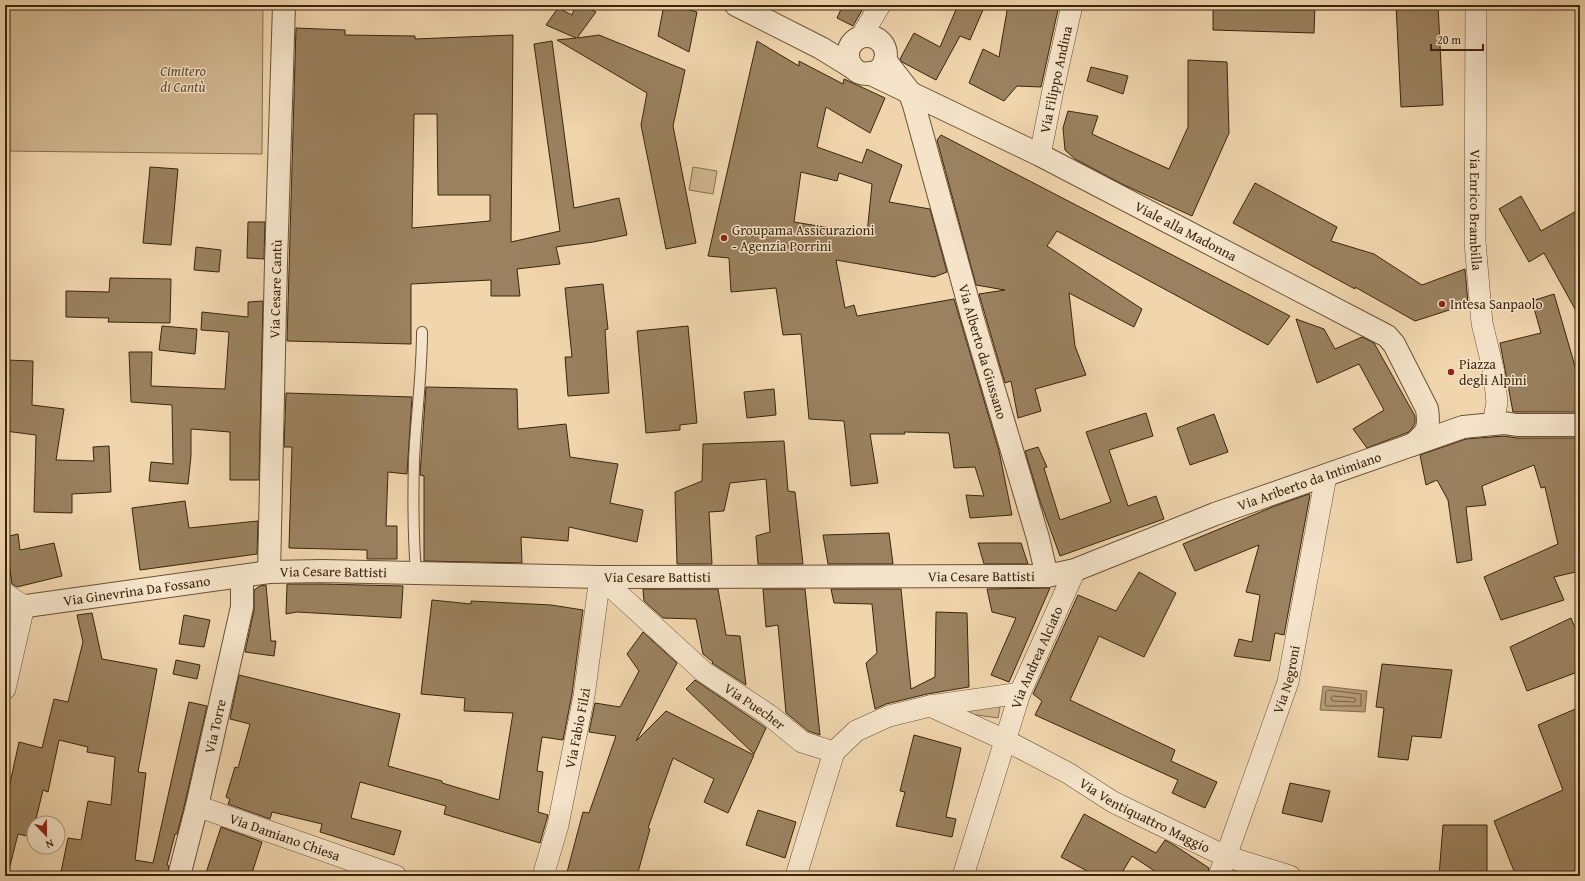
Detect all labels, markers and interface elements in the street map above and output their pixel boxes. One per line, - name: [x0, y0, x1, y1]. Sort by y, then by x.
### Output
- street label: Via Filippo Andina: [1035, 24, 1077, 135]
- scale bar: [1431, 26, 1483, 52]
- text: 20 m: [1437, 31, 1461, 48]
- park label: Cimitero di Cantù: [160, 61, 206, 97]
- street label: Via Enrico Brambilla: [1465, 149, 1487, 272]
- street label: Viale alla Madonna: [1131, 196, 1241, 266]
- place label: Groupama Assicurazioni - Agenzia Porrini: [732, 220, 874, 256]
- marker: Groupama Assicurazioni - Agenzia Porrini: [719, 233, 729, 243]
- street label: Via Cesare Cantù: [264, 239, 287, 339]
- street label: Via Alberto da Giussano: [954, 282, 1012, 421]
- place label: Intesa Sanpaolo: [1450, 294, 1543, 314]
- marker: Intesa Sanpaolo: [1437, 299, 1447, 309]
- place label: Piazza degli Alpini: [1459, 354, 1527, 390]
- marker: Piazza degli Alpini: [1446, 367, 1456, 377]
- street label: Via Ariberto da Intimiano: [1235, 446, 1384, 515]
- street label: Via Cesare Battisti: [280, 561, 387, 582]
- street label: Via Cesare Battisti: [928, 566, 1035, 586]
- street label: Via Cesare Battisti: [604, 567, 711, 587]
- street label: Via Ginevrina Da Fossano: [62, 570, 212, 611]
- street label: Via Andrea Alciato: [1006, 603, 1068, 711]
- street label: Via Negroni: [1268, 644, 1305, 716]
- street label: Via Puecher: [720, 678, 790, 735]
- street label: Via Fabio Filzi: [560, 686, 595, 770]
- street label: Via Torre: [199, 697, 231, 755]
- street label: Via Ventiquattro Maggio: [1075, 773, 1213, 857]
- street label: Via Damiano Chiesa: [227, 808, 343, 866]
- north arrow: [26, 815, 66, 855]
- text: N: [43, 835, 56, 853]

